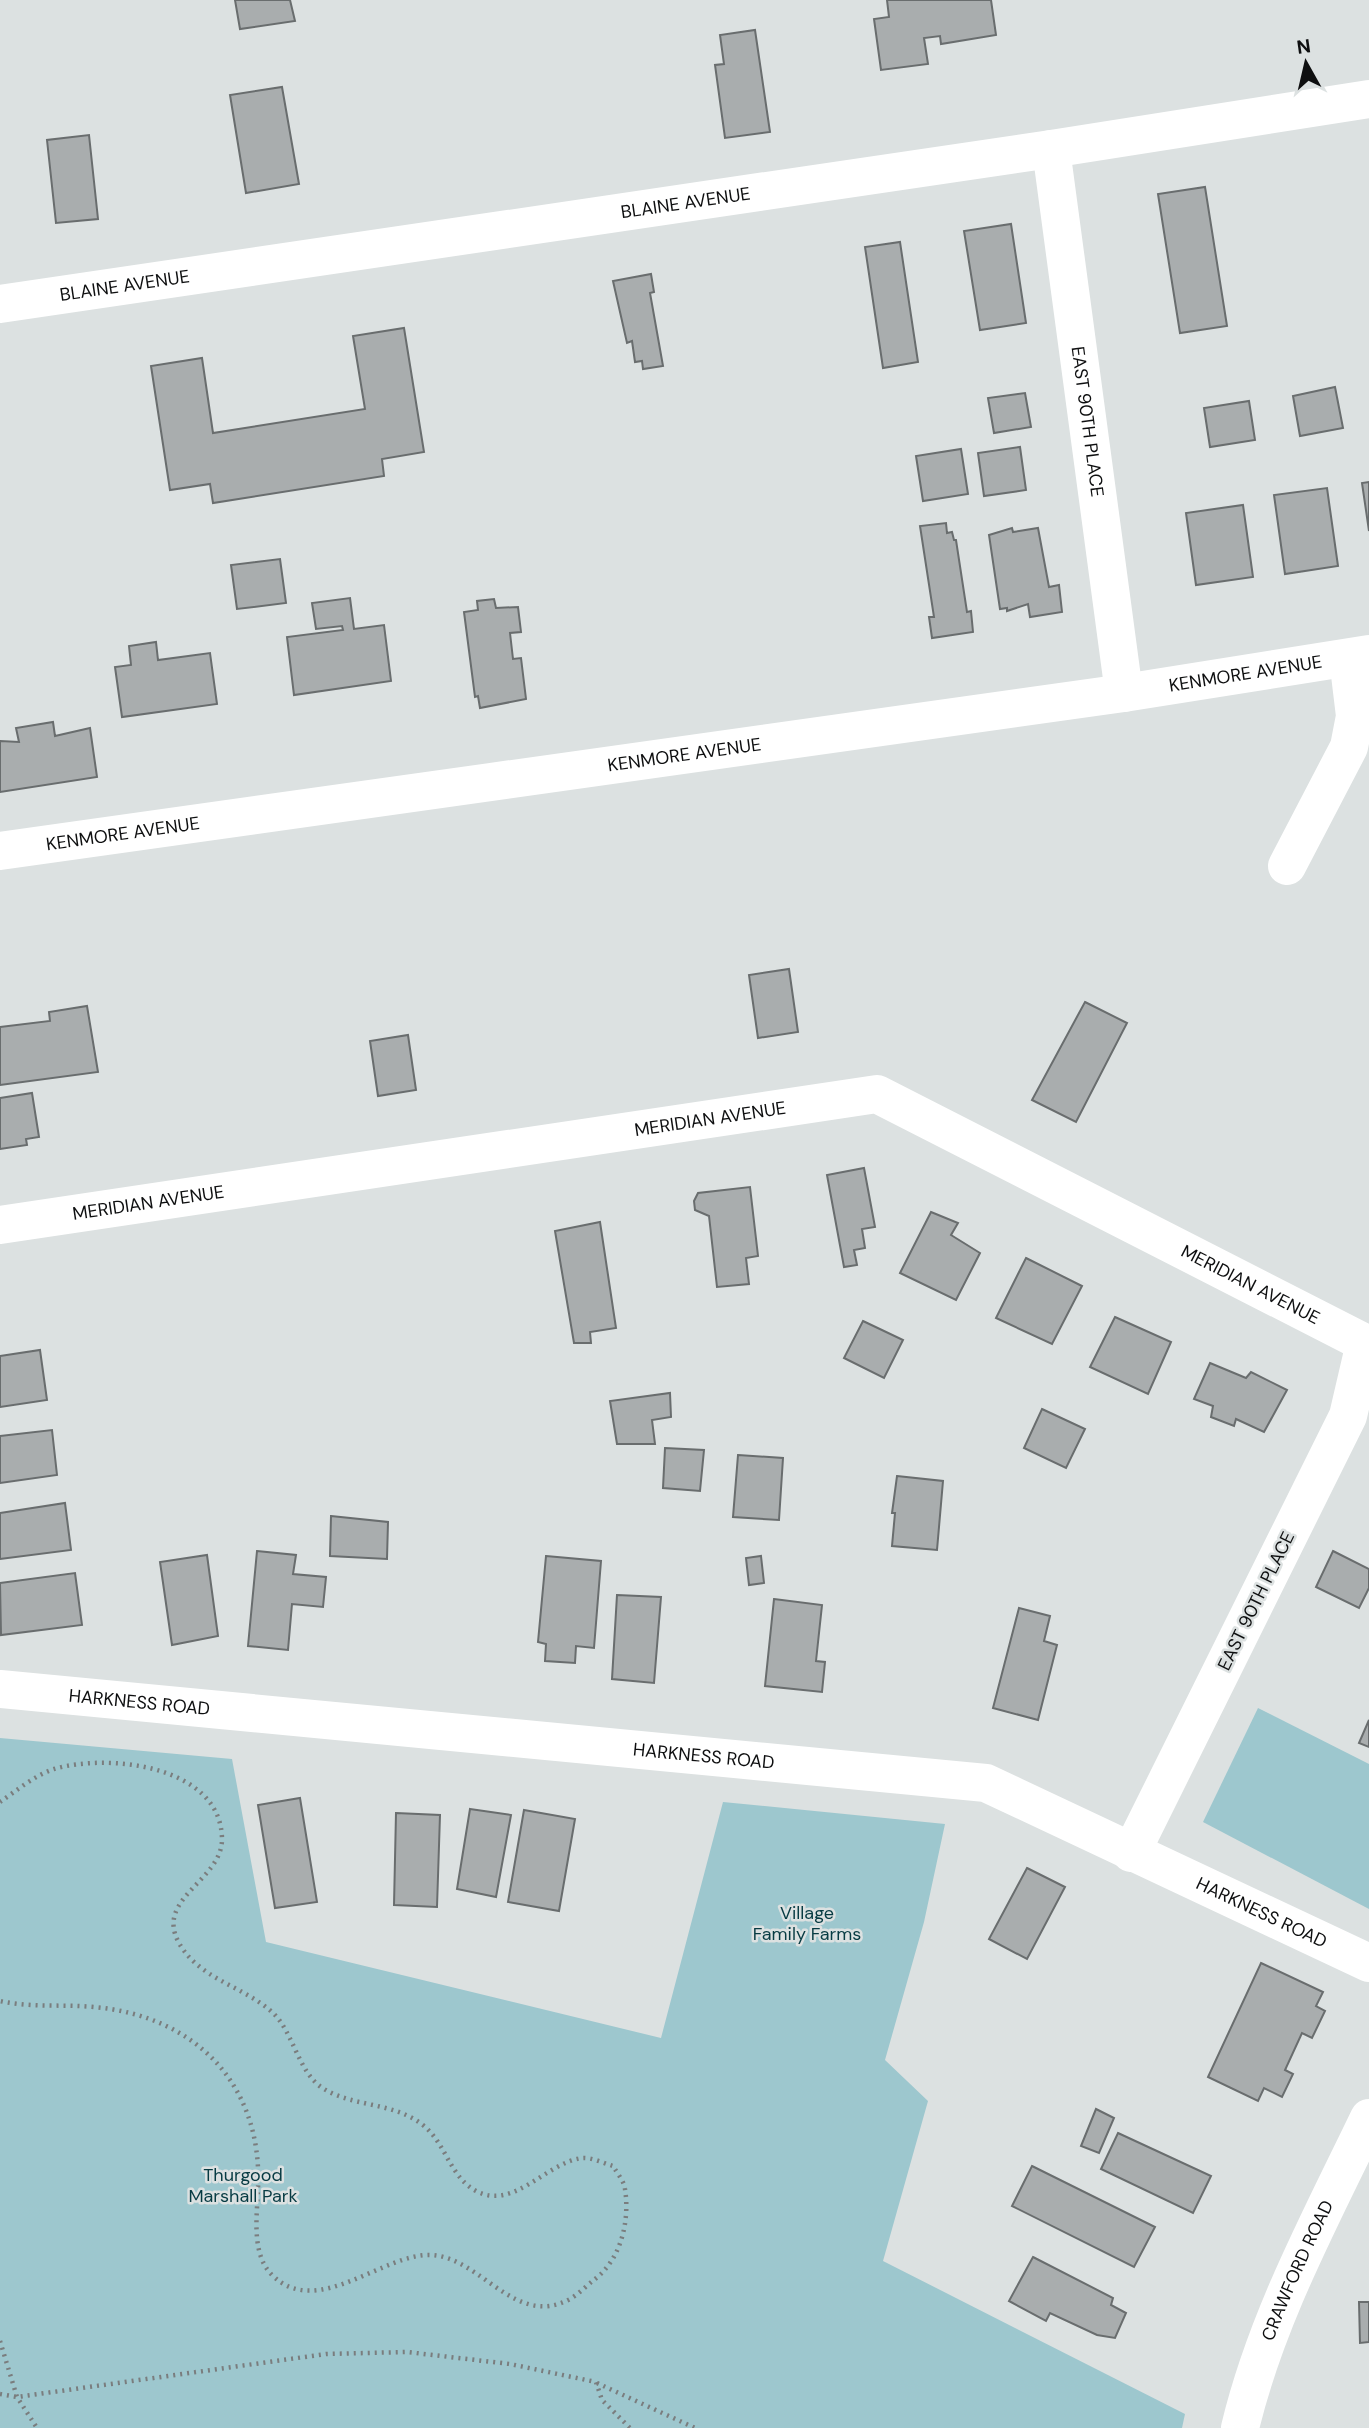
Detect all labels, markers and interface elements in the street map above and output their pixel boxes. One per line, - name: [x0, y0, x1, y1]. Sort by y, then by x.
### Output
- north arrow: [1271, 28, 1341, 98]
- text: N: [1295, 33, 1312, 60]
- street label: BLAINE AVENUE: [619, 181, 752, 224]
- street label: BLAINE AVENUE: [58, 264, 191, 307]
- street label: EAST 90TH PLACE: [1066, 345, 1110, 498]
- street label: KENMORE AVENUE: [1167, 650, 1324, 698]
- street label: KENMORE AVENUE: [606, 732, 763, 777]
- street label: KENMORE AVENUE: [45, 811, 201, 856]
- street label: MERIDIAN AVENUE: [633, 1096, 788, 1142]
- street label: MERIDIAN AVENUE: [71, 1180, 226, 1226]
- street label: MERIDIAN AVENUE: [1177, 1239, 1324, 1330]
- street label: EAST 90TH PLACE: [1212, 1528, 1300, 1674]
- street label: HARKNESS ROAD: [68, 1684, 211, 1721]
- street label: HARKNESS ROAD: [632, 1737, 776, 1775]
- street label: HARKNESS ROAD: [1192, 1871, 1331, 1954]
- park label: Village Family Farms: [753, 1901, 861, 1946]
- park label: Thurgood Marshall Park: [188, 2163, 298, 2208]
- street label: CRAWFORD ROAD: [1256, 2196, 1339, 2344]

